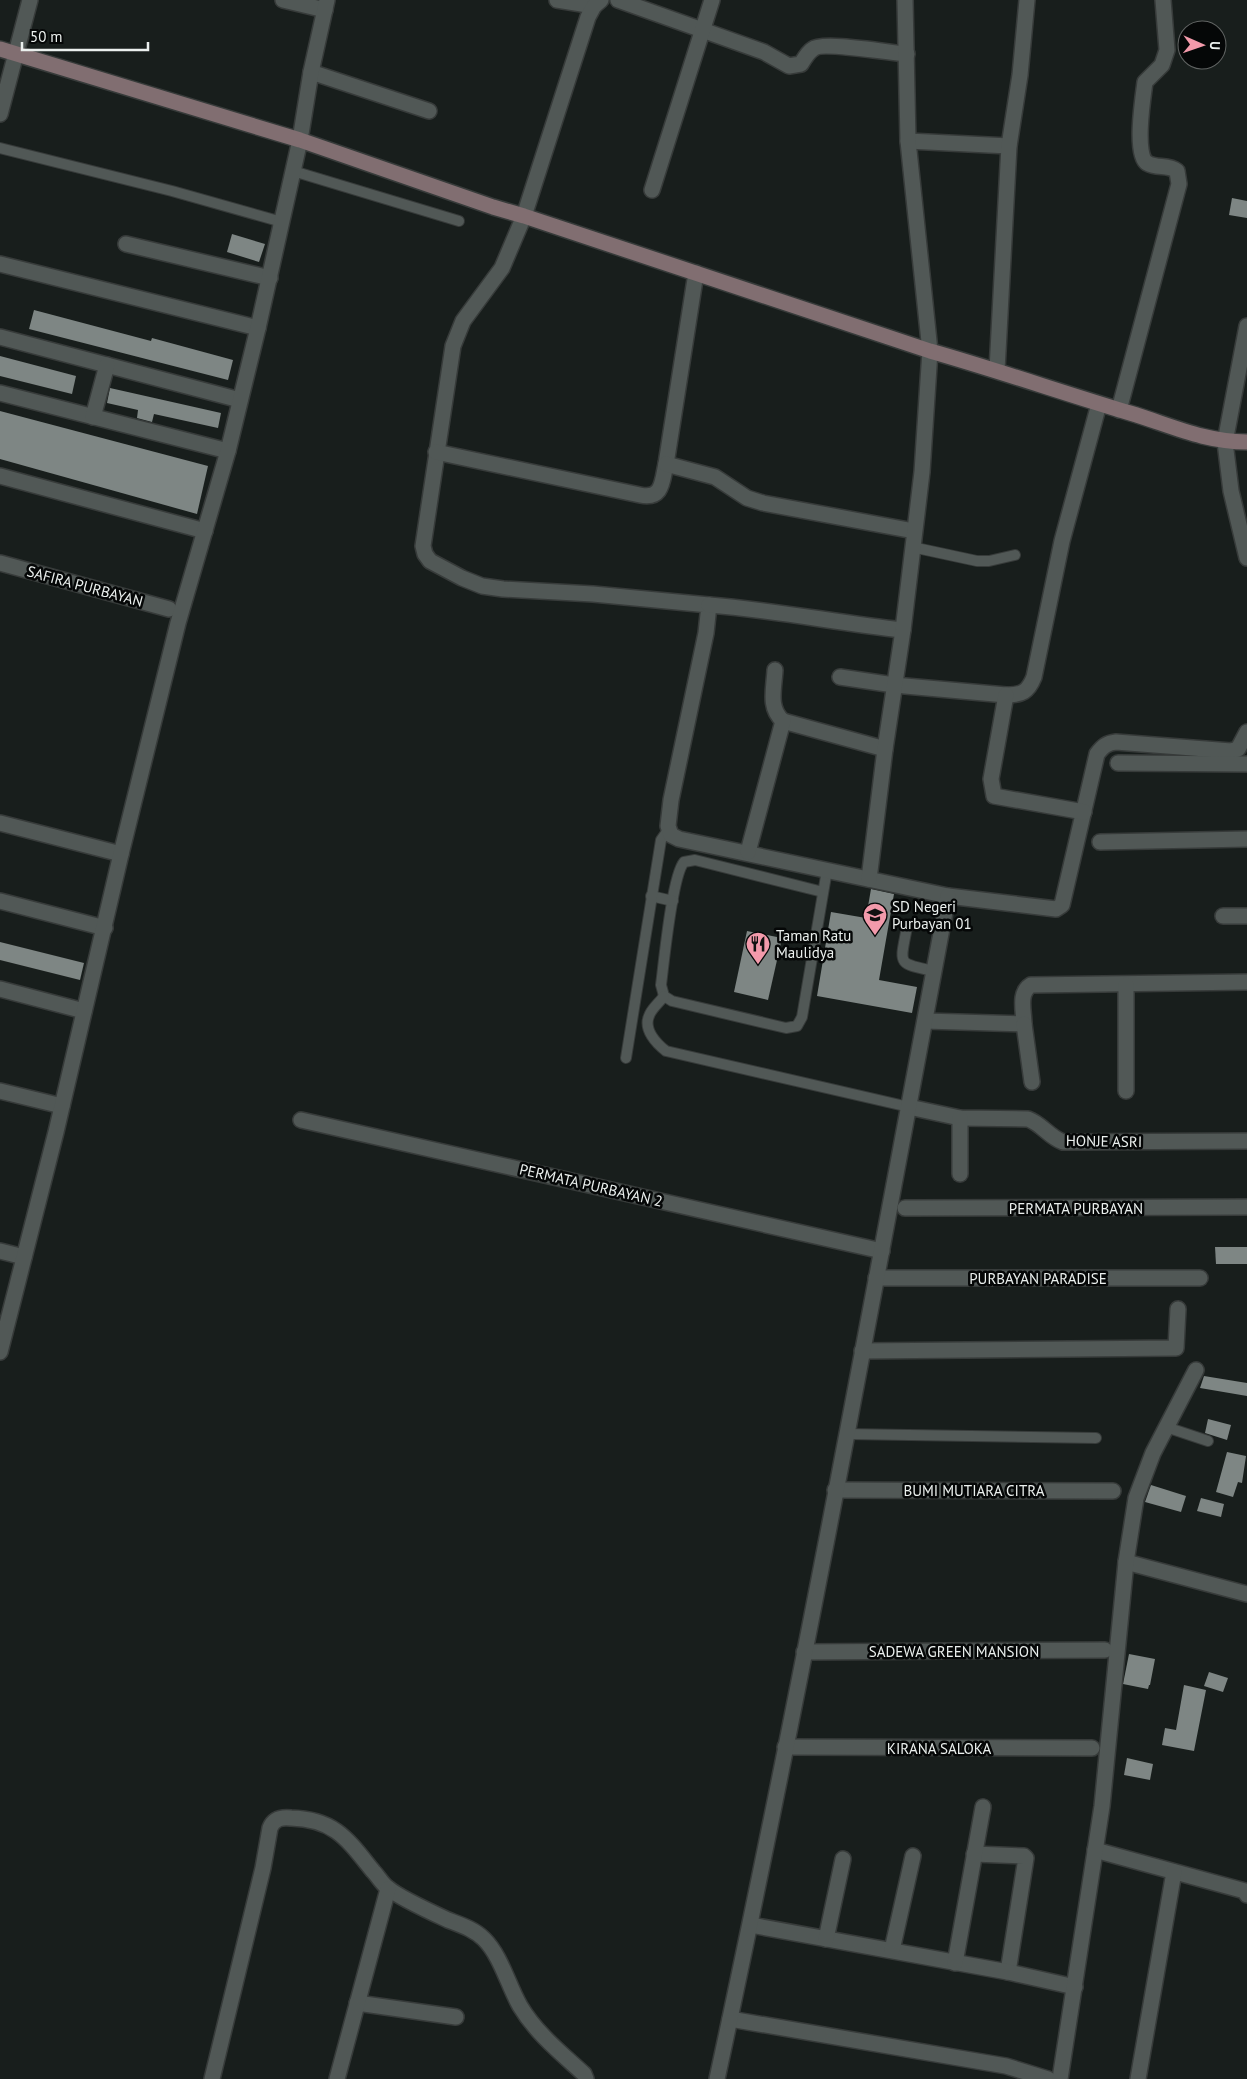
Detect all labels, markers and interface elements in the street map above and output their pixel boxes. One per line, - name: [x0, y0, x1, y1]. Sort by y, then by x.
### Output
- scale bar: [22, 20, 149, 52]
- north arrow: [1177, 20, 1227, 70]
- text: 50 m: [30, 27, 63, 46]
- text: U: [1206, 41, 1224, 50]
- street label: SAFIRA PURBAYAN: [25, 561, 145, 611]
- place label: SD Negeri Purbayan 01: [892, 897, 972, 933]
- school or university icon: SD Negeri Purbayan 01: [862, 902, 888, 936]
- place label: Taman Ratu Maulidya: [776, 926, 851, 962]
- restaurant icon: Taman Ratu Maulidya: [745, 931, 771, 965]
- street label: HONJE ASRI: [1066, 1131, 1142, 1151]
- street label: PERMATA PURBAYAN 2: [517, 1159, 665, 1211]
- street label: PERMATA PURBAYAN: [1009, 1199, 1143, 1218]
- street label: PURBAYAN PARADISE: [969, 1269, 1107, 1288]
- street label: BUMI MUTIARA CITRA: [903, 1481, 1045, 1500]
- street label: SADEWA GREEN MANSION: [869, 1642, 1039, 1661]
- street label: KIRANA SALOKA: [887, 1739, 991, 1758]

